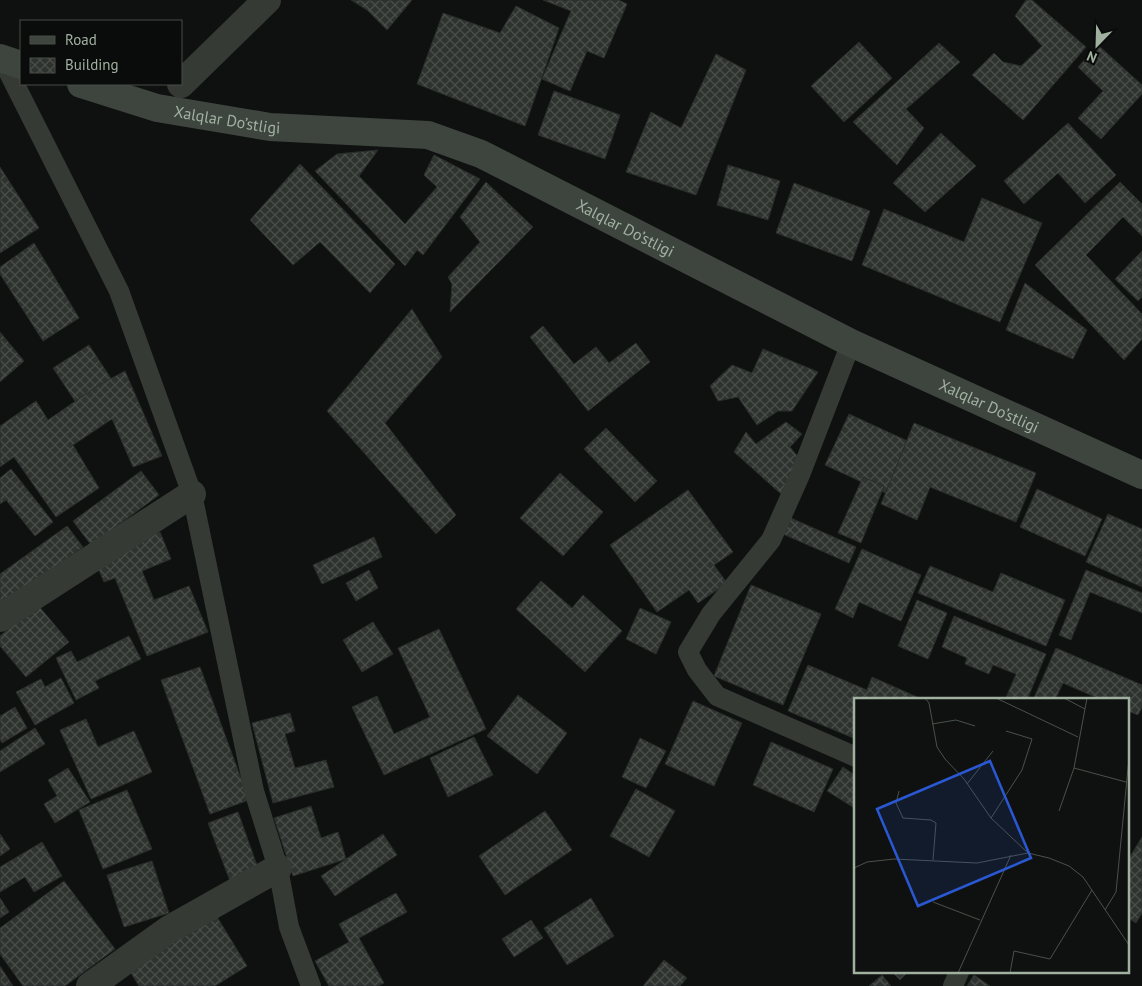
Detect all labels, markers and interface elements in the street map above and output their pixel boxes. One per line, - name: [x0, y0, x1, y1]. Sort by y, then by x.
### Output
- legend: [20, 20, 182, 85]
- north arrow: [1072, 20, 1122, 70]
- text: Road: [65, 30, 97, 49]
- text: N: [1084, 47, 1100, 67]
- text: Building: [65, 55, 119, 74]
- street label: Xalqlar Do’stligi: [173, 101, 281, 138]
- street label: Xalqlar Do’stligi: [573, 194, 678, 261]
- street label: Xalqlar Do’stligi: [936, 374, 1042, 437]
- inset map: [854, 698, 1130, 974]

